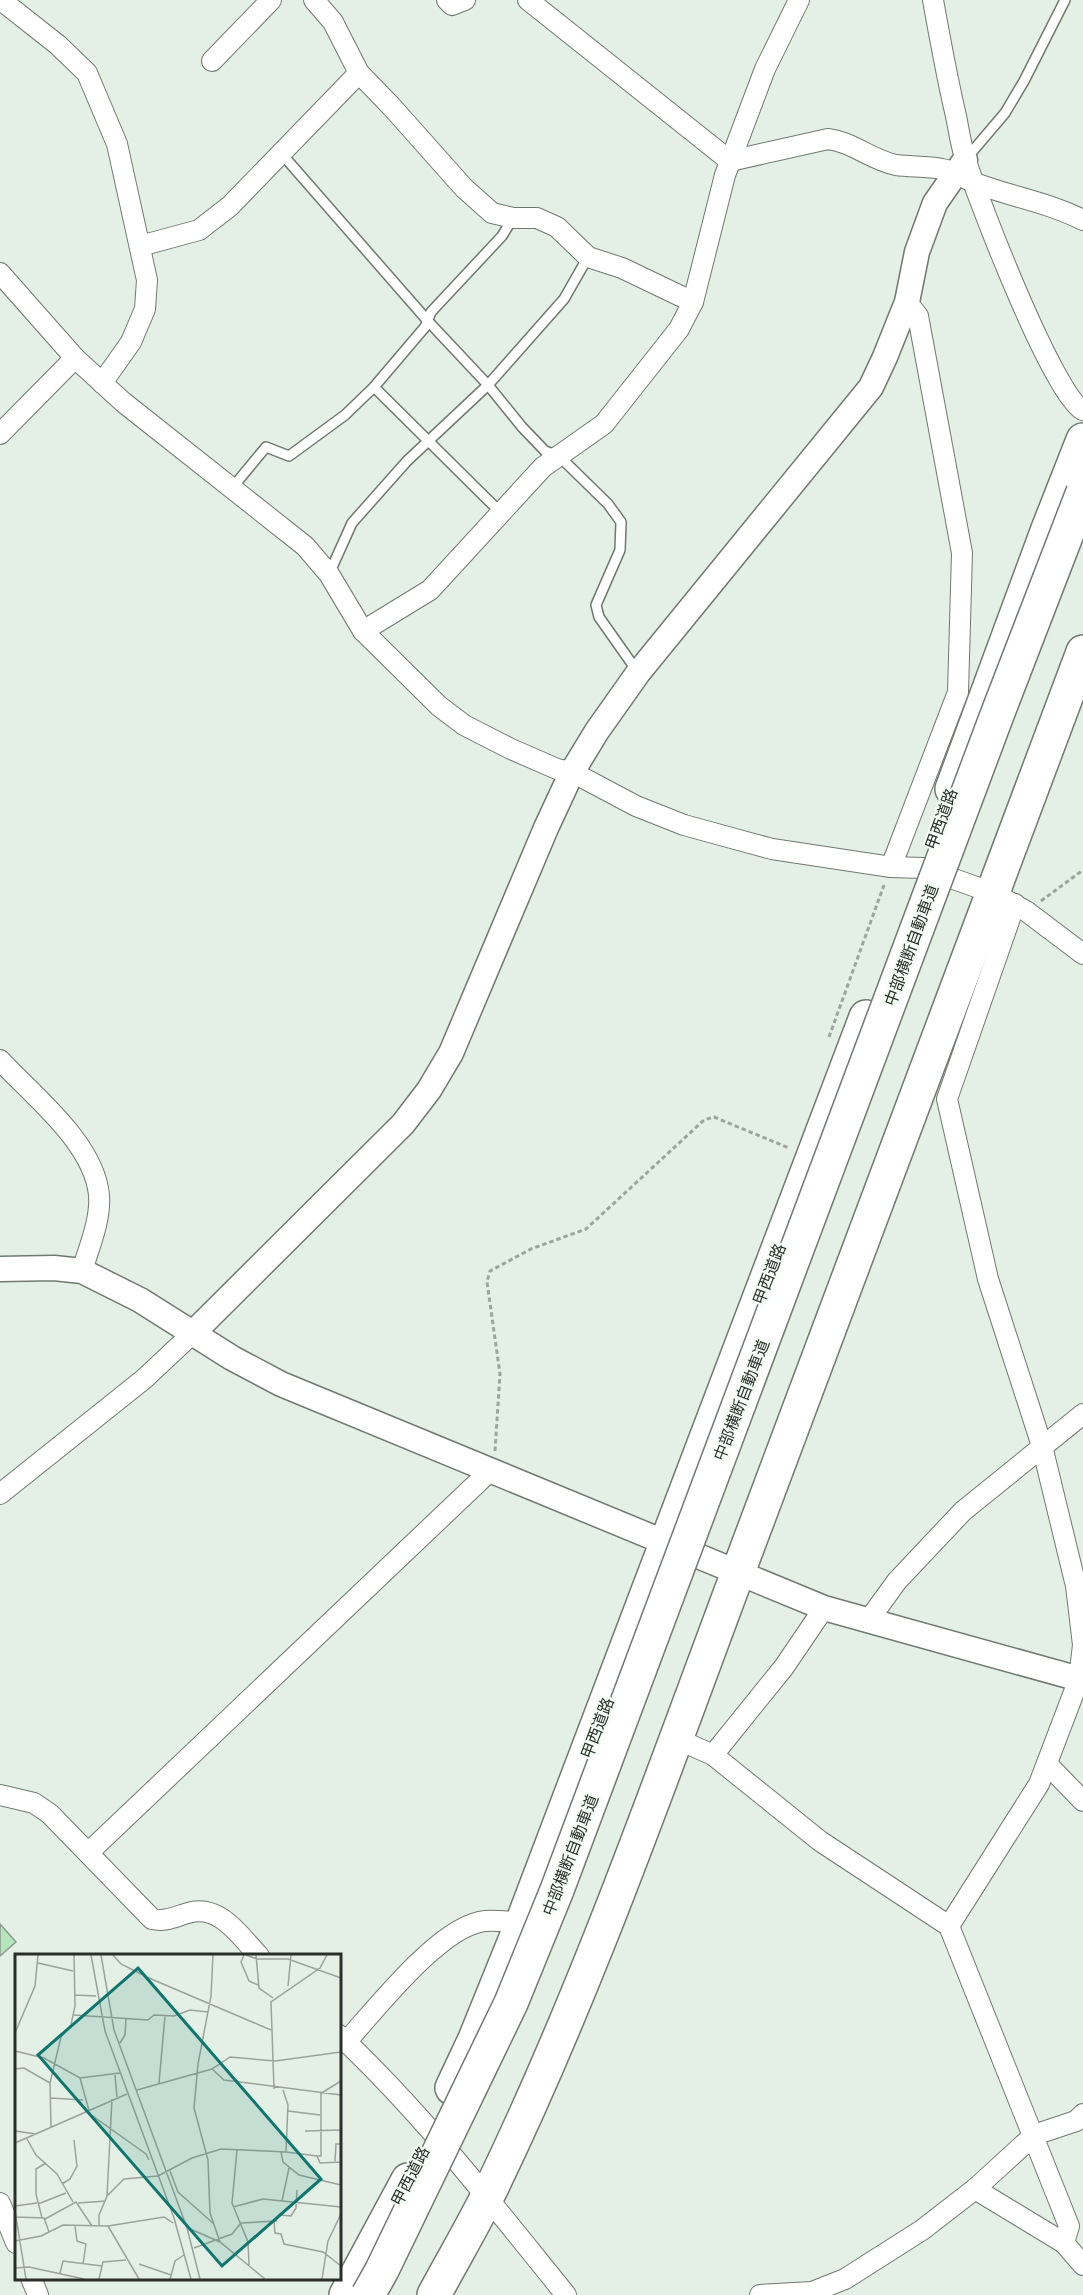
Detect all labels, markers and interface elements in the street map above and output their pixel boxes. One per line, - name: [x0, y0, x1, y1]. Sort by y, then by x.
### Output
- street label: 甲西道路: [921, 786, 961, 852]
- street label: 中部横断自動車道: [880, 881, 942, 1009]
- street label: 甲西道路: [748, 1241, 790, 1307]
- street label: 中部横断自動車道: [709, 1337, 773, 1463]
- street label: 甲西道路: [576, 1695, 618, 1761]
- street label: 中部横断自動車道: [538, 1792, 602, 1918]
- inset map: [15, 1954, 340, 2280]
- street label: 甲西道路: [387, 2143, 433, 2209]

